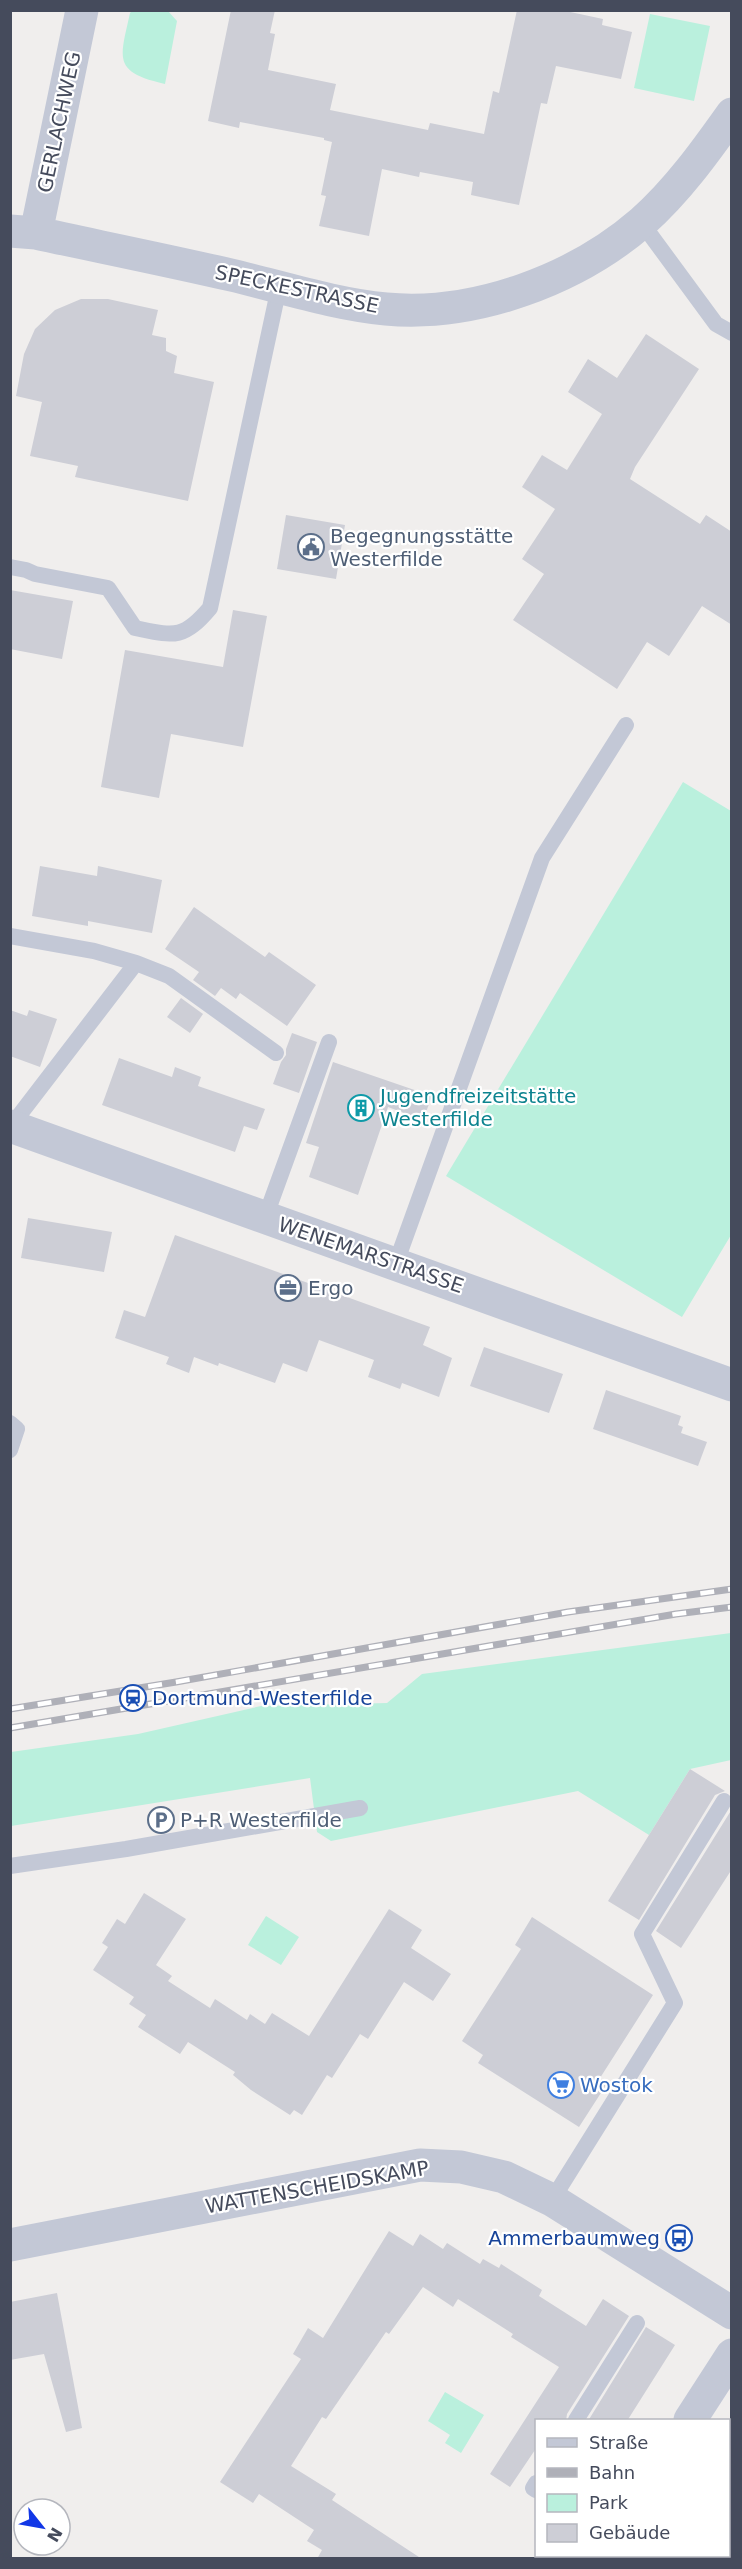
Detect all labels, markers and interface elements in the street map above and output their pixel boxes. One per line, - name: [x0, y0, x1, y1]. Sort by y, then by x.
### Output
- street label: GERLACHWEG: [32, 49, 86, 195]
- street label: SPECKESTRASSE: [213, 260, 381, 318]
- place label: Begegnungsstätte Westerfilde: [330, 524, 513, 571]
- public building icon: Begegnungsstätte Westerfilde: [296, 532, 326, 562]
- place label: Jugendfreizeitstätte Westerfilde: [378, 1084, 576, 1131]
- building icon: Jugendfreizeitstätte Westerfilde: [346, 1093, 376, 1123]
- street label: WENEMARSTRASSE: [275, 1212, 467, 1298]
- office icon: Ergo: [273, 1273, 303, 1303]
- place label: Ergo: [308, 1276, 353, 1300]
- station icon: Dortmund-Westerfilde: [118, 1683, 148, 1713]
- place label: Dortmund-Westerfilde: [152, 1686, 373, 1710]
- parking icon: P+R Westerfilde: [146, 1805, 176, 1835]
- place label: P+R Westerfilde: [180, 1808, 342, 1832]
- supermarket icon: Wostok: [546, 2070, 576, 2100]
- place label: Wostok: [580, 2073, 653, 2097]
- street label: WATTENSCHEIDSKAMP: [203, 2156, 431, 2218]
- bus stop icon: Ammerbaumweg: [664, 2223, 694, 2253]
- place label: Ammerbaumweg: [488, 2226, 660, 2250]
- legend: [535, 2419, 730, 2557]
- text: Straße: [589, 2432, 648, 2453]
- text: Bahn: [589, 2462, 635, 2483]
- text: Park: [589, 2492, 628, 2513]
- north arrow: [12, 2497, 72, 2557]
- text: Gebäude: [589, 2522, 670, 2543]
- text: N: [43, 2524, 66, 2545]

